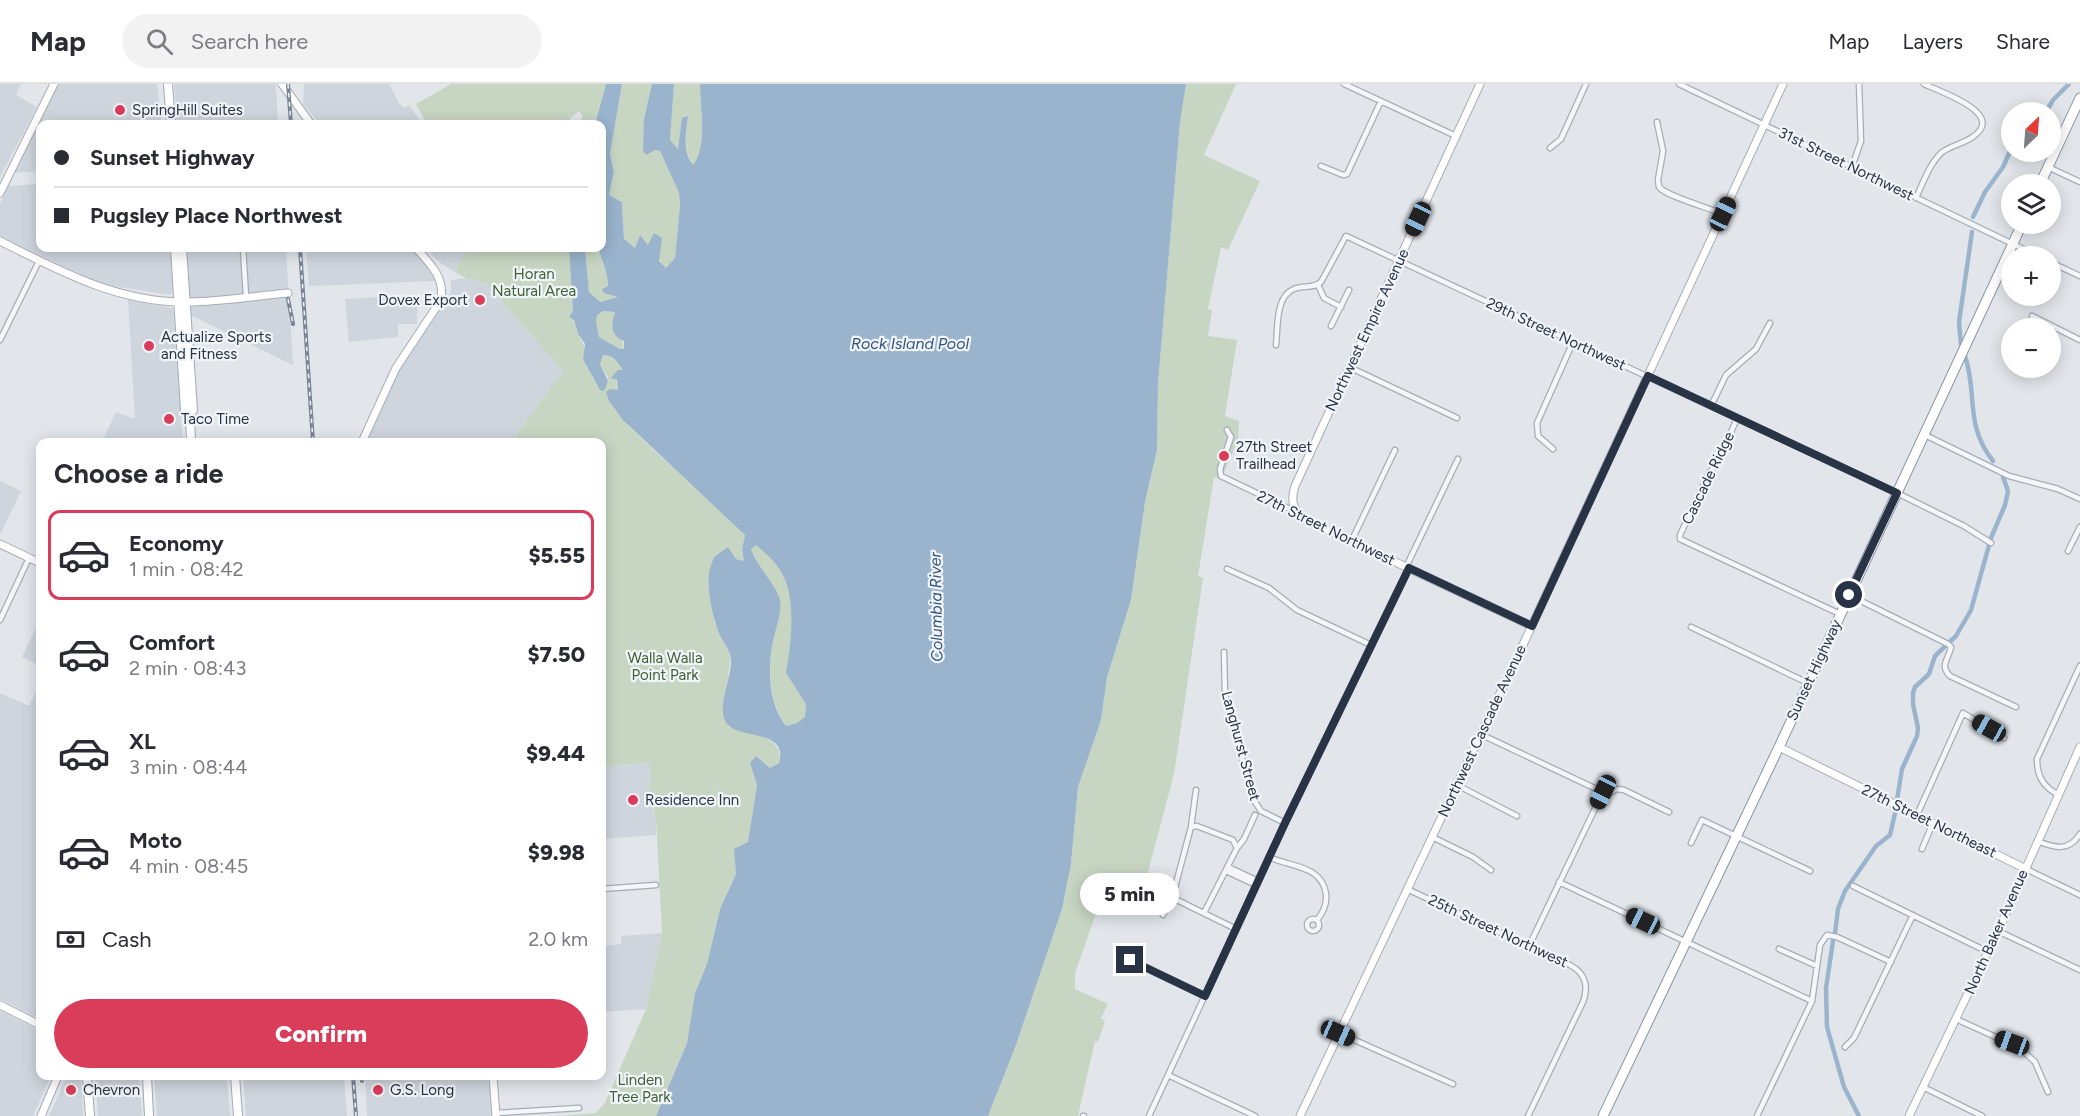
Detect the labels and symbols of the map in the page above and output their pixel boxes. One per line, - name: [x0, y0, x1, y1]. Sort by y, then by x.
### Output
- place label: SpringHill Suites: [132, 101, 243, 119]
- north arrow: [2001, 102, 2061, 162]
- marker: SpringHill Suites: [113, 103, 127, 117]
- street label: 31st Street Northwest: [1775, 123, 1917, 205]
- car: [1707, 194, 1739, 234]
- car: [1402, 199, 1434, 239]
- street label: Northwest Empire Avenue: [1321, 246, 1413, 414]
- park label: Horan Natural Area: [492, 265, 576, 300]
- place label: Dovex Export: [378, 291, 468, 309]
- marker: Dovex Export: [473, 293, 487, 307]
- street label: 29th Street Northwest: [1483, 294, 1629, 374]
- place label: Actualize Sports and Fitness: [161, 328, 271, 363]
- water label: Rock Island Pool: [851, 334, 969, 353]
- marker: Actualize Sports and Fitness: [142, 339, 156, 353]
- place label: Taco Time: [181, 410, 249, 428]
- marker: Taco Time: [162, 412, 176, 426]
- street label: Cascade Ridge: [1678, 429, 1738, 527]
- place label: 27th Street Trailhead: [1236, 438, 1313, 473]
- marker: 27th Street Trailhead: [1217, 449, 1231, 463]
- street label: 27th Street Northwest: [1254, 487, 1398, 569]
- water label: Columbia River: [926, 552, 946, 662]
- route start: [1835, 581, 1862, 608]
- street label: Sunset Highway: [1783, 617, 1845, 723]
- street label: Northwest Cascade Avenue: [1434, 642, 1530, 820]
- park label: Walla Walla Point Park: [627, 649, 703, 684]
- street label: Langhurst Street: [1218, 689, 1264, 803]
- car: [1969, 711, 2009, 745]
- car: [1587, 772, 1619, 812]
- street label: 27th Street Northeast: [1859, 781, 2000, 862]
- place label: Residence Inn: [645, 791, 739, 809]
- marker: Residence Inn: [626, 793, 640, 807]
- street label: North Baker Avenue: [1960, 867, 2032, 997]
- callout: 5 min: [1080, 873, 1180, 915]
- street label: 25th Street Northwest: [1425, 891, 1571, 971]
- car: [1623, 905, 1663, 937]
- route end: [1116, 946, 1143, 973]
- car: [1318, 1017, 1358, 1049]
- car: [1992, 1028, 2032, 1058]
- park label: Linden Tree Park: [609, 1071, 671, 1106]
- place label: Chevron: [83, 1081, 140, 1099]
- place label: G.S. Long: [390, 1081, 454, 1099]
- marker: Chevron: [64, 1083, 78, 1097]
- marker: G.S. Long: [371, 1083, 385, 1097]

